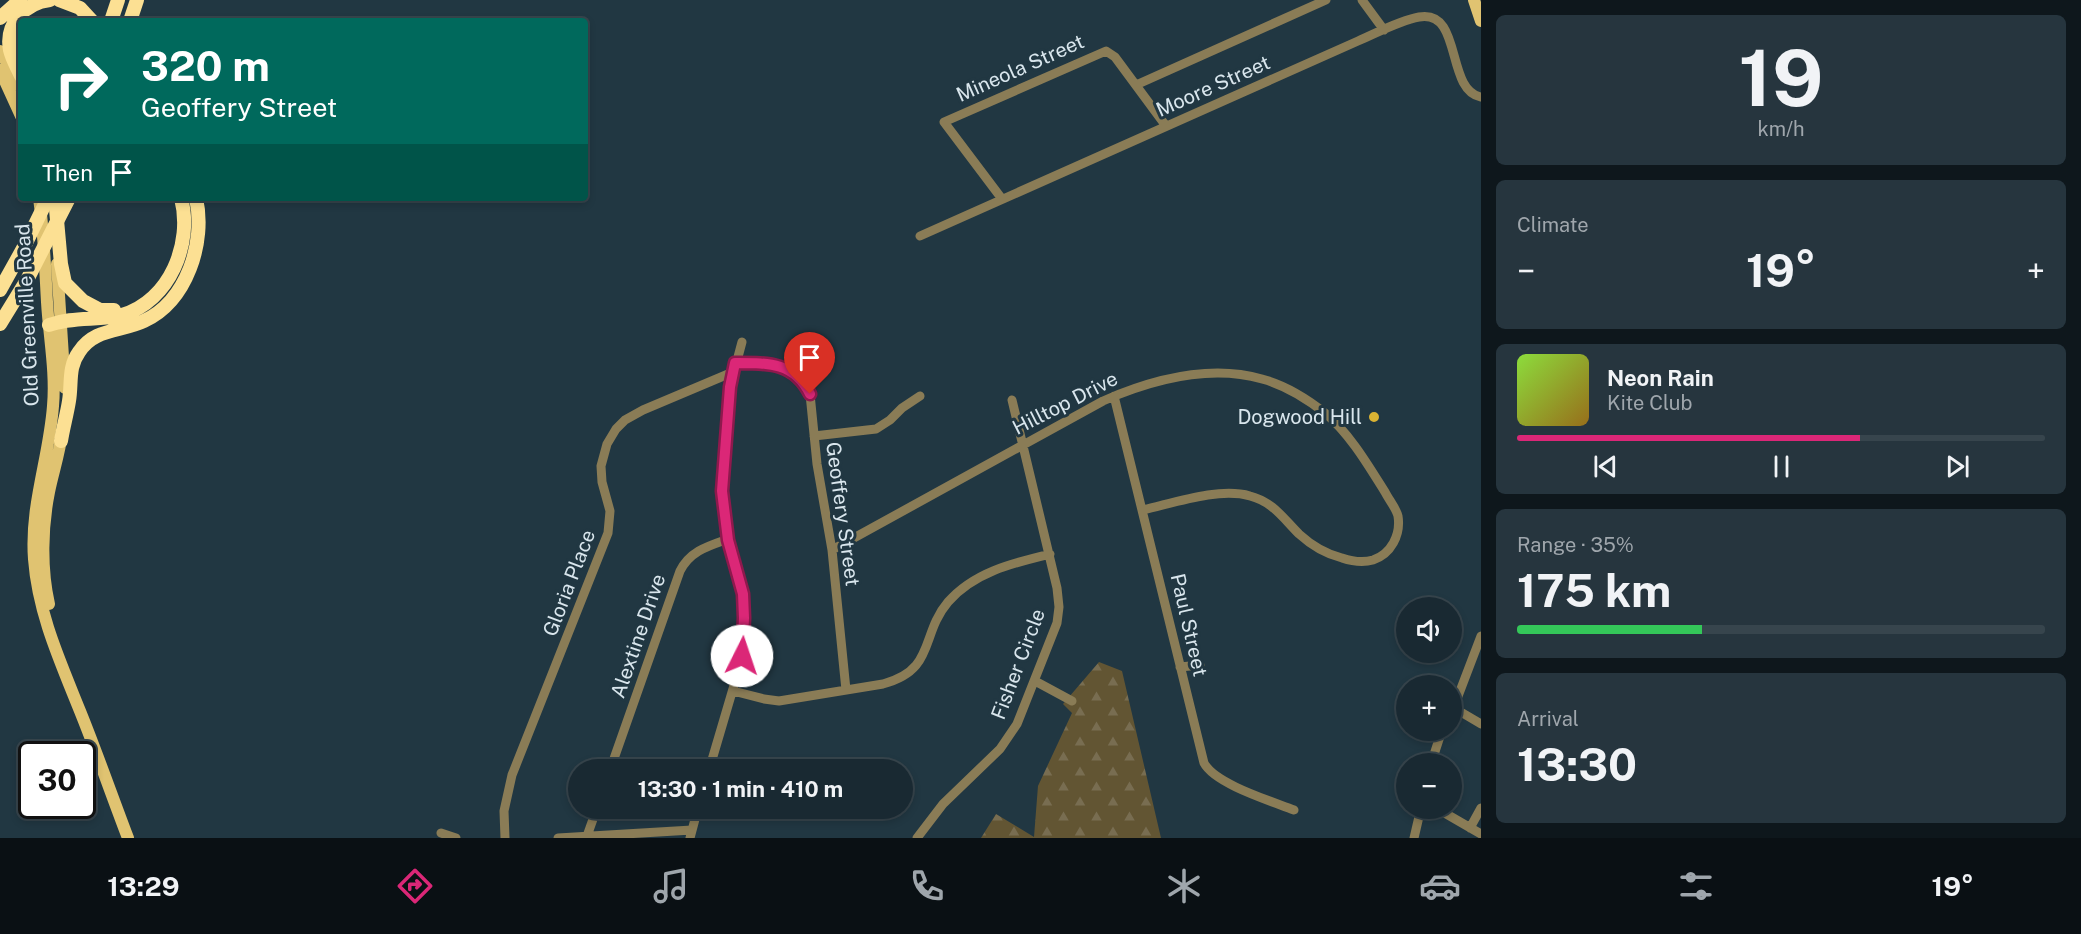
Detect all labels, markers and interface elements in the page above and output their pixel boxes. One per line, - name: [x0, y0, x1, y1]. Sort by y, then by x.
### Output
- street label: Mineola Street: [952, 29, 1088, 107]
- text: 19: [1739, 32, 1823, 124]
- text: 320 m: [141, 41, 270, 90]
- icon: right: [42, 42, 120, 120]
- street label: Moore Street: [1152, 50, 1274, 122]
- text: Geoffery Street: [141, 91, 337, 123]
- text: km/h: [1757, 117, 1805, 141]
- icon: arrive: [105, 156, 138, 189]
- text: Then: [42, 160, 93, 186]
- text: Climate: [1517, 213, 1589, 237]
- street label: Old Greenville Road: [10, 223, 44, 407]
- text: 19°: [1746, 244, 1816, 297]
- text: −: [1517, 252, 1535, 290]
- text: +: [2027, 252, 2045, 290]
- pin: [784, 332, 835, 394]
- icon: arrive: [793, 341, 826, 374]
- text: Neon Rain: [1607, 365, 1714, 391]
- street label: Hilltop Drive: [1008, 366, 1122, 440]
- text: Kite Club: [1607, 391, 1692, 415]
- place label: Dogwood Hill: [1237, 405, 1362, 429]
- marker: Dogwood Hill: [1367, 410, 1381, 424]
- street label: Geoffery Street: [821, 440, 865, 588]
- icon: previous: [1589, 450, 1622, 483]
- icon: pause: [1765, 450, 1798, 483]
- icon: next: [1941, 450, 1974, 483]
- street label: Gloria Place: [538, 526, 600, 640]
- text: Range · 35%: [1517, 533, 1634, 557]
- text: 175 km: [1517, 564, 1671, 617]
- street label: Alextine Drive: [606, 571, 670, 701]
- street label: Paul Street: [1166, 571, 1212, 679]
- map controls: [1396, 597, 1462, 819]
- button: sound: [1396, 597, 1462, 663]
- street label: Fisher Circle: [986, 605, 1050, 723]
- position arrow: [710, 624, 774, 688]
- button: +: [1396, 675, 1462, 741]
- text: Arrival: [1517, 707, 1579, 731]
- text: 13:30: [1517, 738, 1637, 791]
- speed limit sign: 30: [18, 741, 96, 819]
- button: −: [1396, 753, 1462, 819]
- text: 13:30 · 1 min · 410 m: [638, 776, 843, 802]
- icon: directions: [394, 865, 436, 907]
- icon: music: [650, 865, 692, 907]
- icon: phone: [906, 865, 948, 907]
- icon: climate: [1163, 865, 1205, 907]
- icon: car: [1419, 865, 1461, 907]
- icon: filters: [1675, 865, 1717, 907]
- text: 13:29: [107, 870, 179, 902]
- text: 19°: [1932, 870, 1974, 902]

